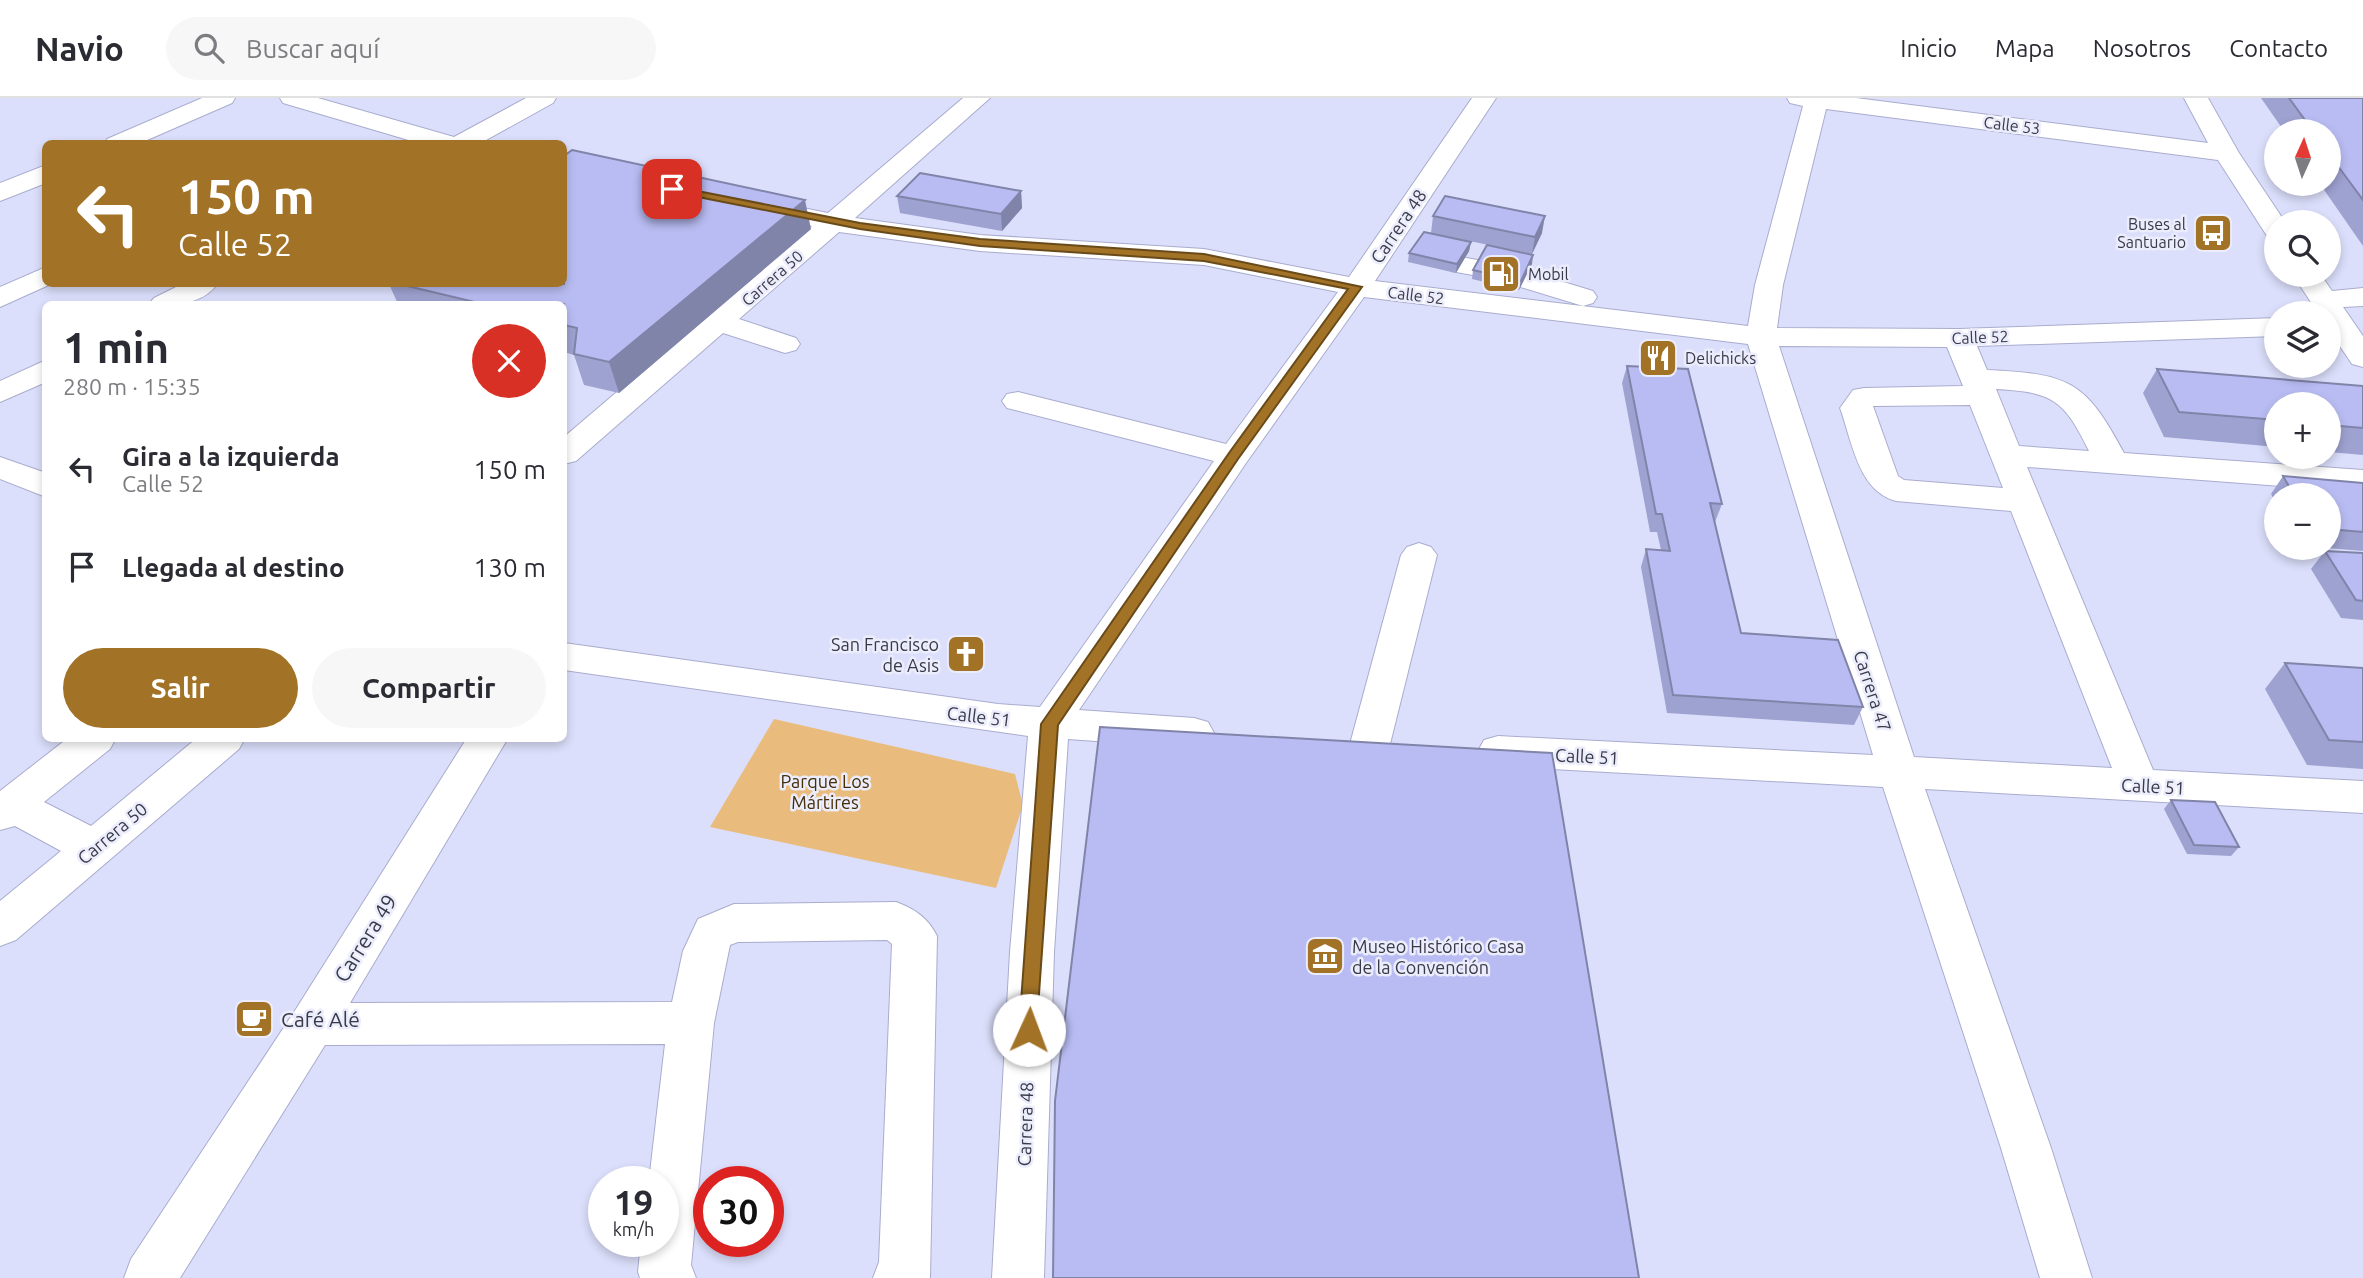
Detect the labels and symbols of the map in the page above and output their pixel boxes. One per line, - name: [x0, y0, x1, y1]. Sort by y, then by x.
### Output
- street label: Calle 53: [1983, 113, 2041, 137]
- north arrow: [2264, 119, 2342, 196]
- pin: [642, 159, 702, 219]
- street label: Carrera 48: [1366, 185, 1430, 267]
- bus stop icon: Buses al Santuario: [2192, 212, 2234, 254]
- place label: Buses al Santuario: [2117, 215, 2186, 251]
- street label: Carrera 50: [738, 247, 806, 309]
- fuel station icon: Mobil: [1480, 253, 1522, 295]
- place label: Mobil: [1528, 265, 1569, 283]
- street label: Calle 52: [1387, 283, 1445, 307]
- street label: Calle 52: [1951, 327, 2009, 347]
- restaurant icon: Delichicks: [1637, 337, 1679, 379]
- place label: Delichicks: [1685, 349, 1756, 367]
- church icon: San Francisco de Asis: [945, 633, 987, 675]
- place label: San Francisco de Asis: [831, 634, 939, 675]
- street label: Carrera 47: [1850, 648, 1896, 734]
- street label: Calle 51: [946, 702, 1012, 730]
- street label: Calle 51: [1554, 744, 1620, 768]
- park label: Parque Los Mártires: [780, 771, 870, 812]
- street label: Calle 51: [2120, 774, 2186, 798]
- street label: Carrera 50: [73, 798, 151, 868]
- street label: Carrera 49: [329, 890, 401, 986]
- museum icon: Museo Histórico Casa de la Convención: [1304, 935, 1346, 977]
- place label: Museo Histórico Casa de la Convención: [1352, 936, 1524, 977]
- position arrow: [992, 993, 1066, 1067]
- cafe icon: Café Alé: [233, 998, 275, 1040]
- place label: Café Alé: [281, 1007, 360, 1031]
- street label: Carrera 48: [1014, 1081, 1036, 1167]
- speed limit sign: 30: [693, 1166, 784, 1257]

